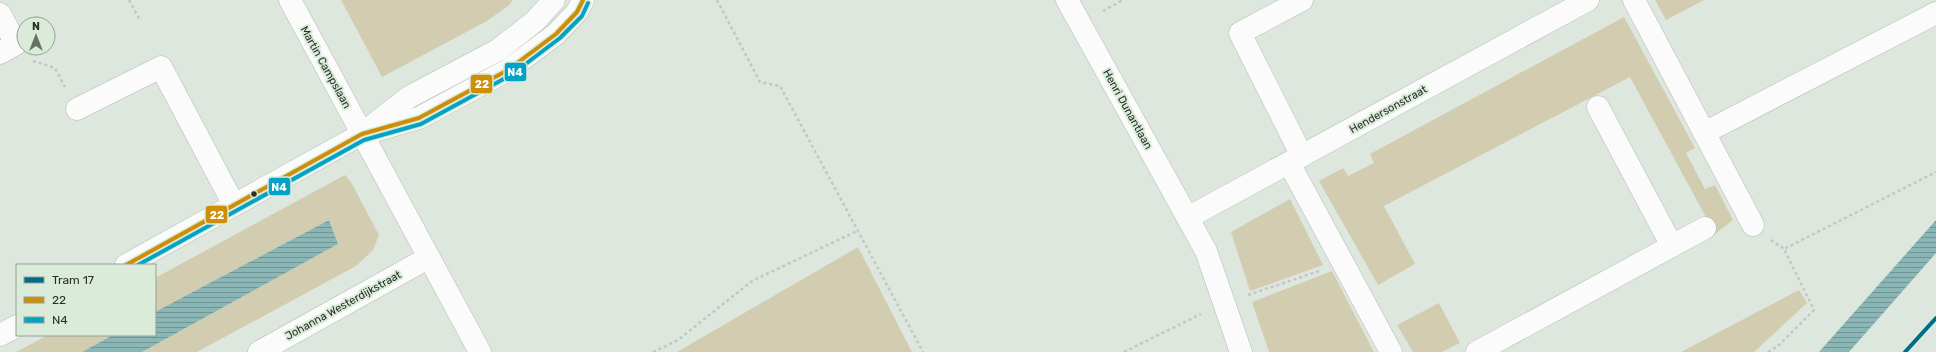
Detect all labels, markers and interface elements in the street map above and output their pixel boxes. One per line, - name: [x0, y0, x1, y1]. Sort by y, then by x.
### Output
- north arrow: [16, 16, 56, 56]
- text: N: [32, 20, 40, 33]
- street label: Martin Campslaan: [298, 24, 354, 111]
- line badge: N4: [504, 62, 527, 82]
- text: N4: [507, 66, 523, 79]
- street label: Henri Dunantlaan: [1100, 67, 1155, 152]
- line badge: 22: [470, 74, 493, 94]
- text: 22: [475, 78, 489, 91]
- street label: Hendersonstraat: [1347, 82, 1430, 136]
- line badge: N4: [268, 177, 291, 196]
- text: N4: [271, 181, 287, 194]
- unlabelled marker: [249, 189, 259, 199]
- line badge: 22: [205, 205, 228, 224]
- text: 22: [210, 209, 224, 222]
- legend: [16, 264, 156, 336]
- street label: Johanna Westerdijkstraat: [283, 268, 404, 343]
- text: Tram 17: [52, 273, 94, 287]
- text: 22: [52, 293, 66, 307]
- text: N4: [52, 313, 68, 327]

